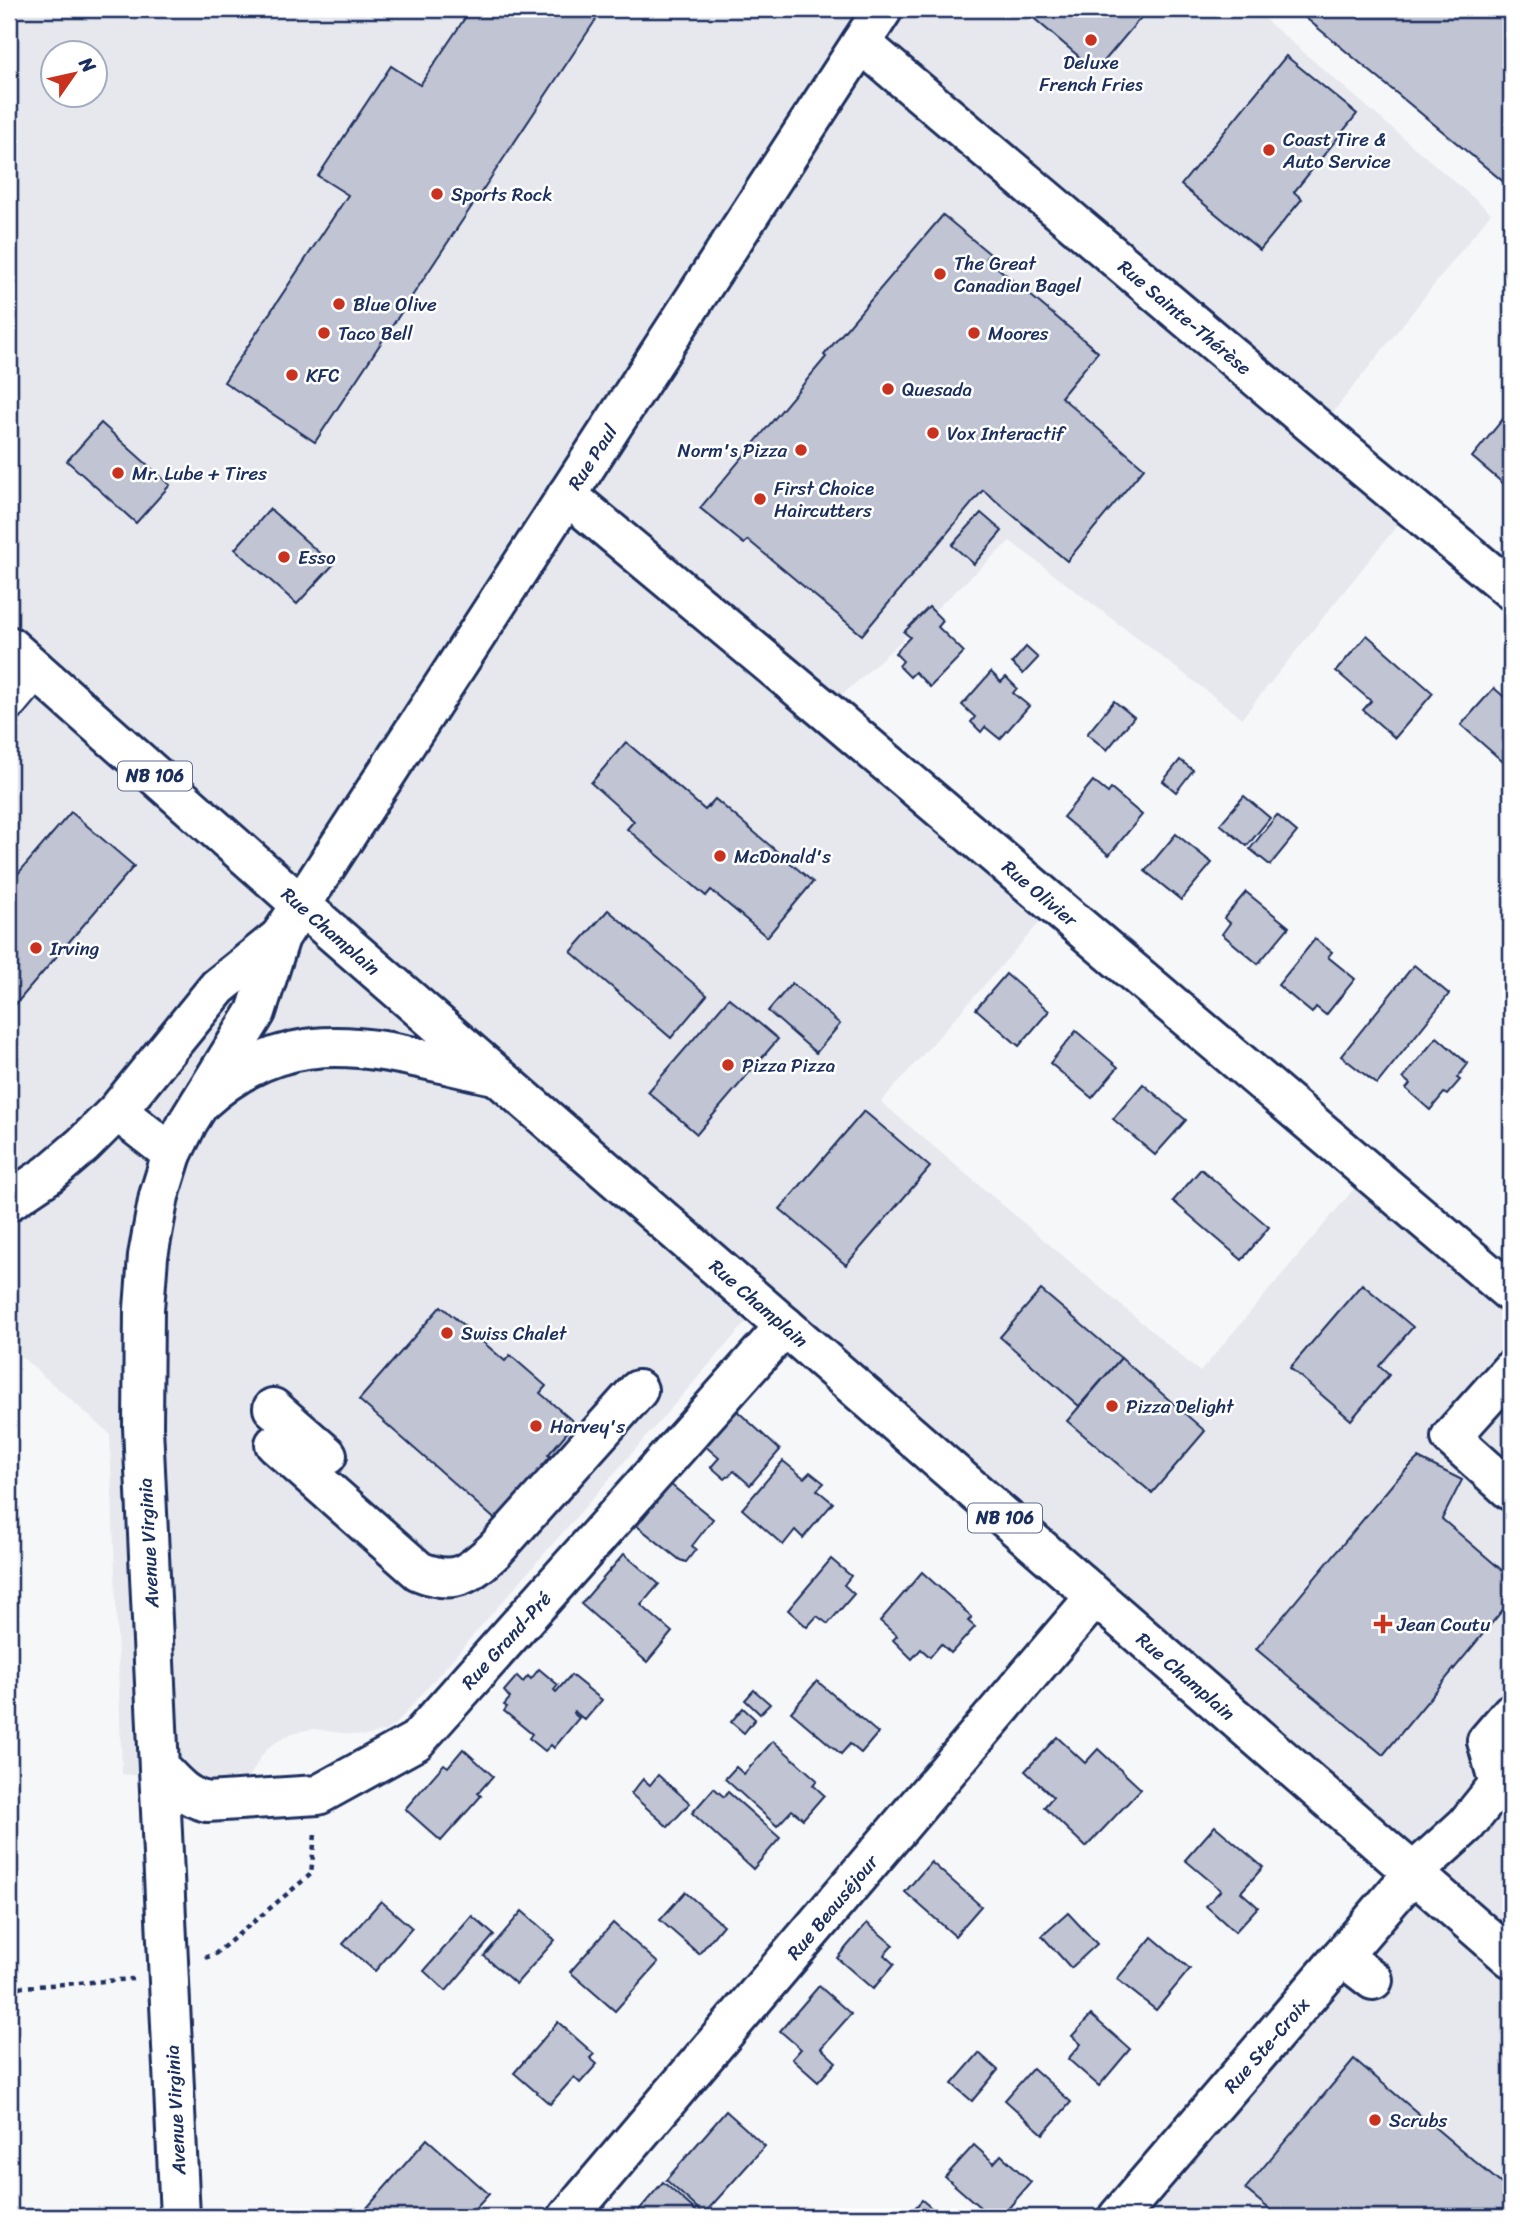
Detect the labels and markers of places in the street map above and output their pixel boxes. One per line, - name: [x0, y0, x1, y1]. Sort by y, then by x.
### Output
- marker: Deluxe French Fries: [1083, 32, 1099, 48]
- place label: Deluxe French Fries: [1039, 46, 1143, 101]
- place label: Coast Tire & Auto Service: [1282, 123, 1391, 178]
- marker: Coast Tire & Auto Service: [1261, 142, 1277, 158]
- place label: Sports Rock: [451, 178, 553, 211]
- marker: Sports Rock: [429, 186, 445, 202]
- place label: The Great Canadian Bagel: [954, 247, 1082, 302]
- marker: The Great Canadian Bagel: [932, 266, 948, 282]
- place label: Blue Olive: [353, 288, 437, 321]
- marker: Blue Olive: [331, 296, 347, 312]
- place label: Taco Bell: [338, 317, 413, 350]
- place label: Moores: [988, 317, 1049, 350]
- marker: Taco Bell: [316, 325, 332, 341]
- marker: Moores: [966, 325, 982, 341]
- place label: KFC: [306, 359, 340, 392]
- marker: KFC: [284, 367, 300, 383]
- place label: Quesada: [902, 373, 973, 406]
- marker: Quesada: [880, 381, 896, 397]
- place label: Vox Interactif: [947, 417, 1067, 450]
- marker: Vox Interactif: [925, 425, 941, 441]
- place label: Norm's Pizza: [678, 434, 787, 467]
- marker: Norm's Pizza: [793, 442, 809, 458]
- place label: Mr. Lube + Tires: [132, 457, 267, 490]
- marker: Mr. Lube + Tires: [110, 465, 126, 481]
- place label: First Choice Haircutters: [774, 472, 874, 527]
- marker: First Choice Haircutters: [752, 491, 768, 507]
- place label: Esso: [298, 541, 336, 574]
- marker: Esso: [276, 549, 292, 565]
- place label: McDonald's: [734, 840, 831, 873]
- marker: McDonald's: [712, 848, 728, 864]
- place label: Irving: [49, 932, 100, 965]
- marker: Irving: [28, 940, 44, 956]
- place label: Pizza Pizza: [742, 1049, 836, 1082]
- marker: Pizza Pizza: [720, 1057, 736, 1073]
- place label: Swiss Chalet: [461, 1317, 568, 1350]
- marker: Swiss Chalet: [439, 1325, 455, 1341]
- place label: Pizza Delight: [1126, 1390, 1235, 1423]
- marker: Pizza Delight: [1104, 1398, 1120, 1414]
- place label: Harvey's: [550, 1410, 625, 1443]
- marker: Harvey's: [528, 1418, 544, 1434]
- place label: Jean Coutu: [1396, 1608, 1490, 1641]
- marker: Jean Coutu: [1375, 1616, 1391, 1632]
- place label: Scrubs: [1389, 2104, 1448, 2137]
- marker: Scrubs: [1367, 2112, 1383, 2128]

